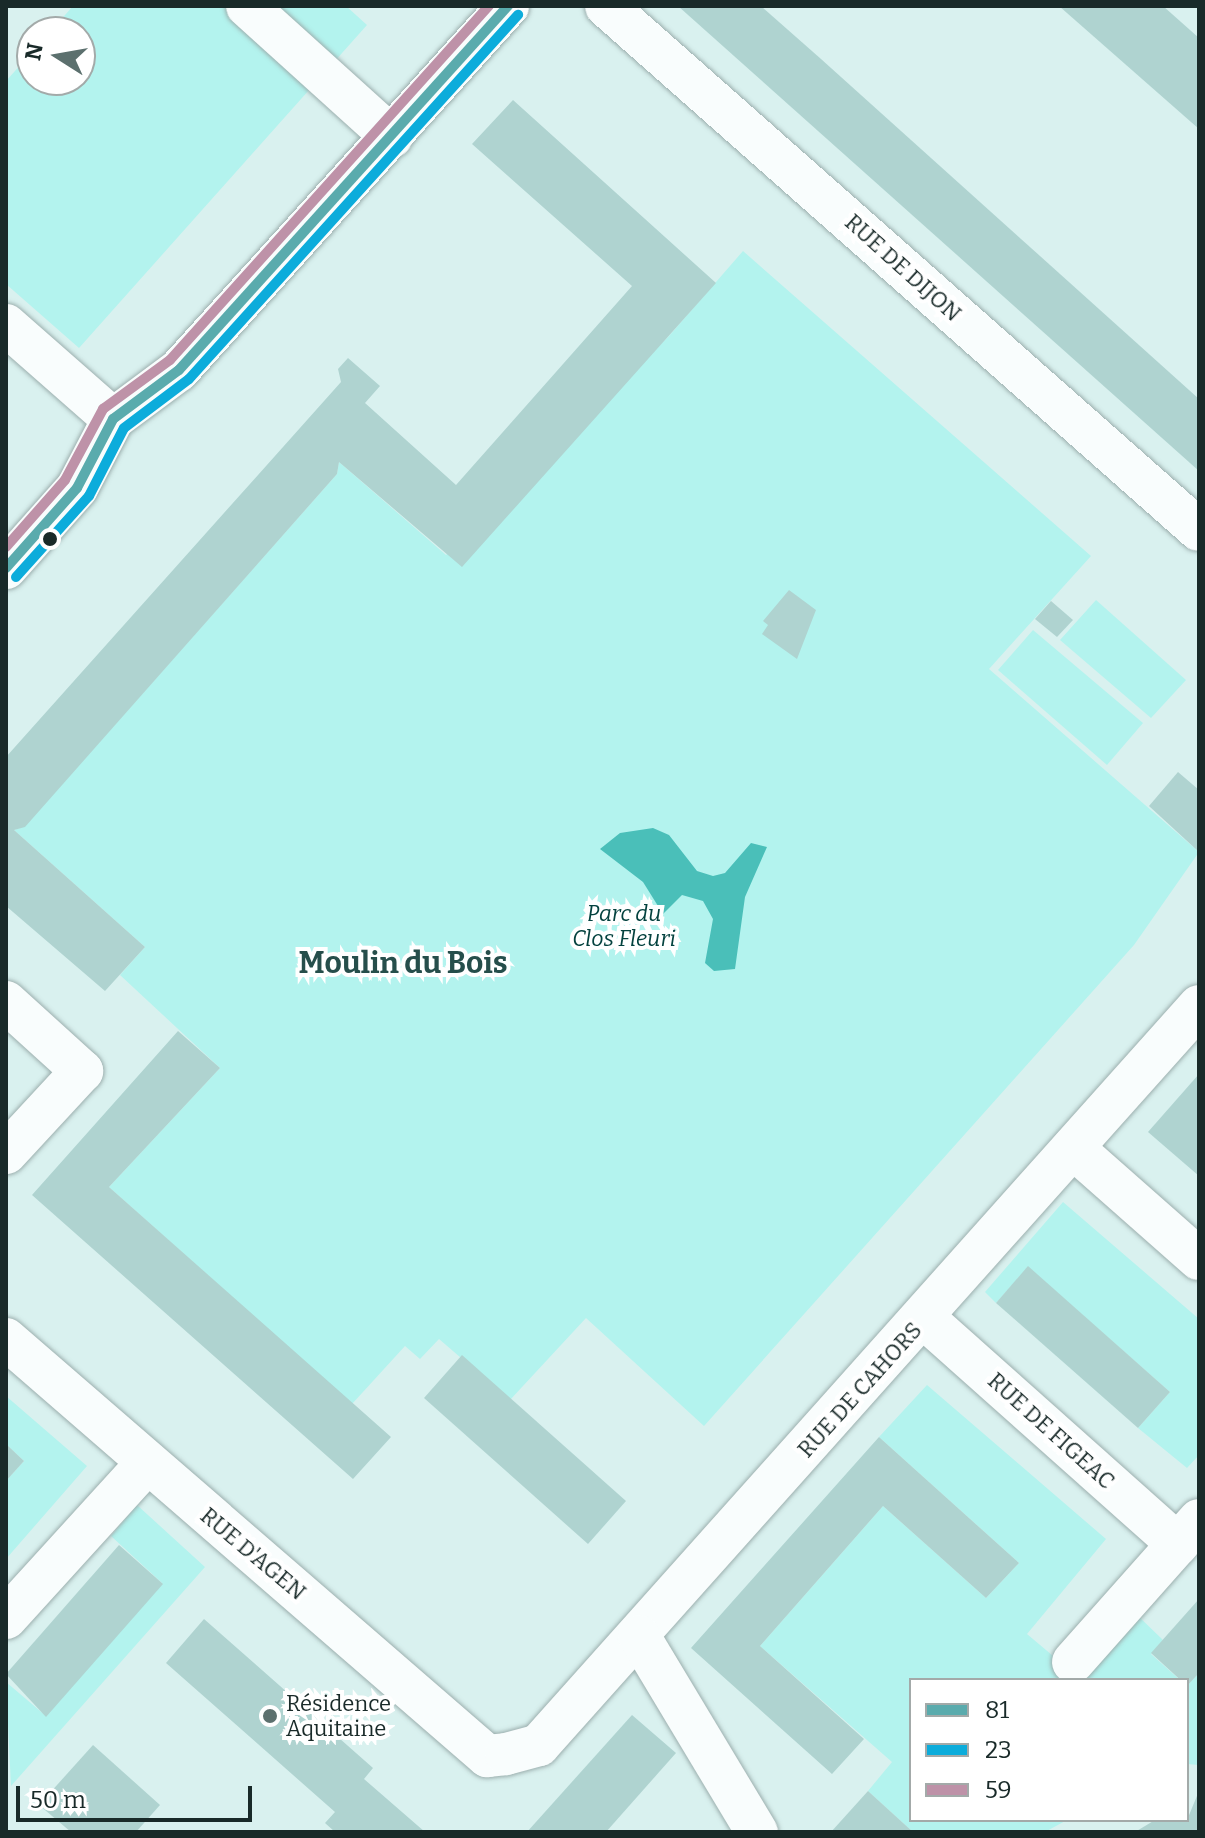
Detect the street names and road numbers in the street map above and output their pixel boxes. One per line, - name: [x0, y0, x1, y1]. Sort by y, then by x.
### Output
- street label: RUE DE DIJON: [840, 209, 966, 327]
- street label: RUE DE CAHORS: [793, 1317, 927, 1463]
- street label: RUE DE FIGEAC: [982, 1367, 1120, 1495]
- street label: RUE D'AGEN: [195, 1502, 311, 1606]

